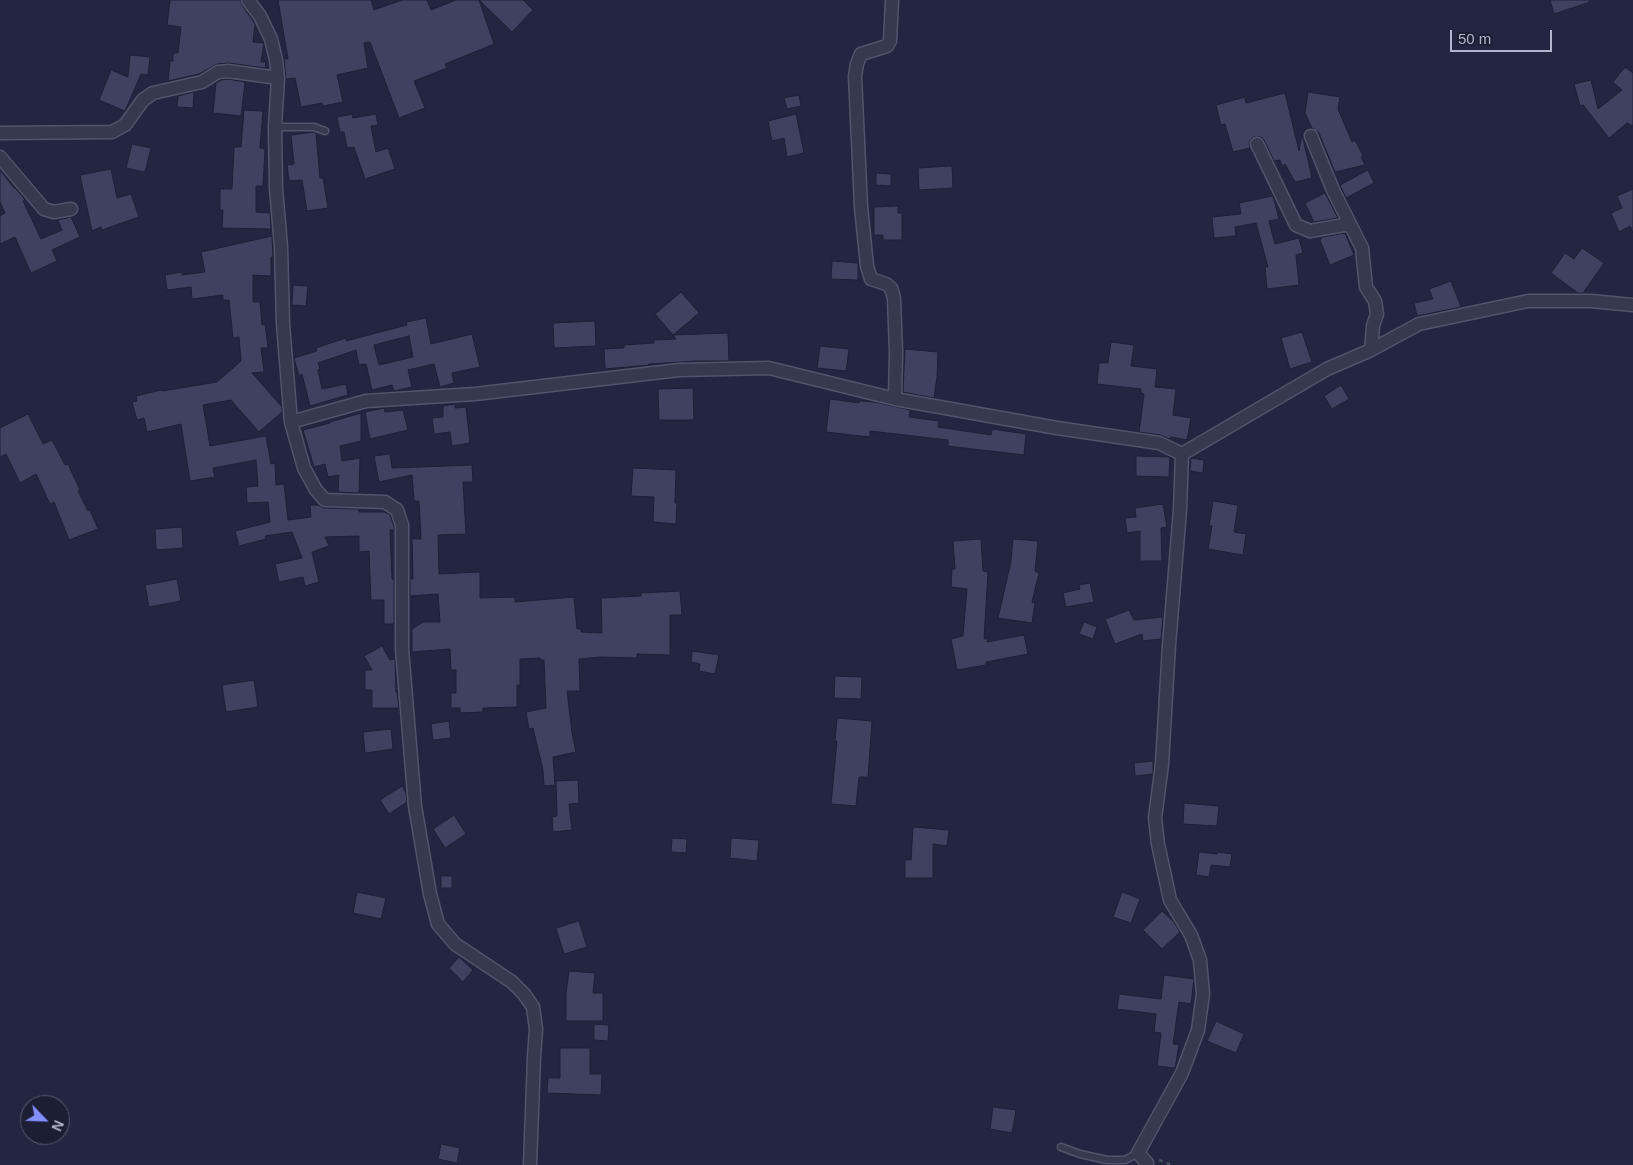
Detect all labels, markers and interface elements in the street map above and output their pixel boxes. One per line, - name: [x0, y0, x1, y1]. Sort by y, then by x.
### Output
- scale bar: [1453, 20, 1556, 52]
- text: 50 m: [1458, 30, 1491, 47]
- north arrow: [20, 1095, 70, 1145]
- text: N: [48, 1118, 67, 1134]

